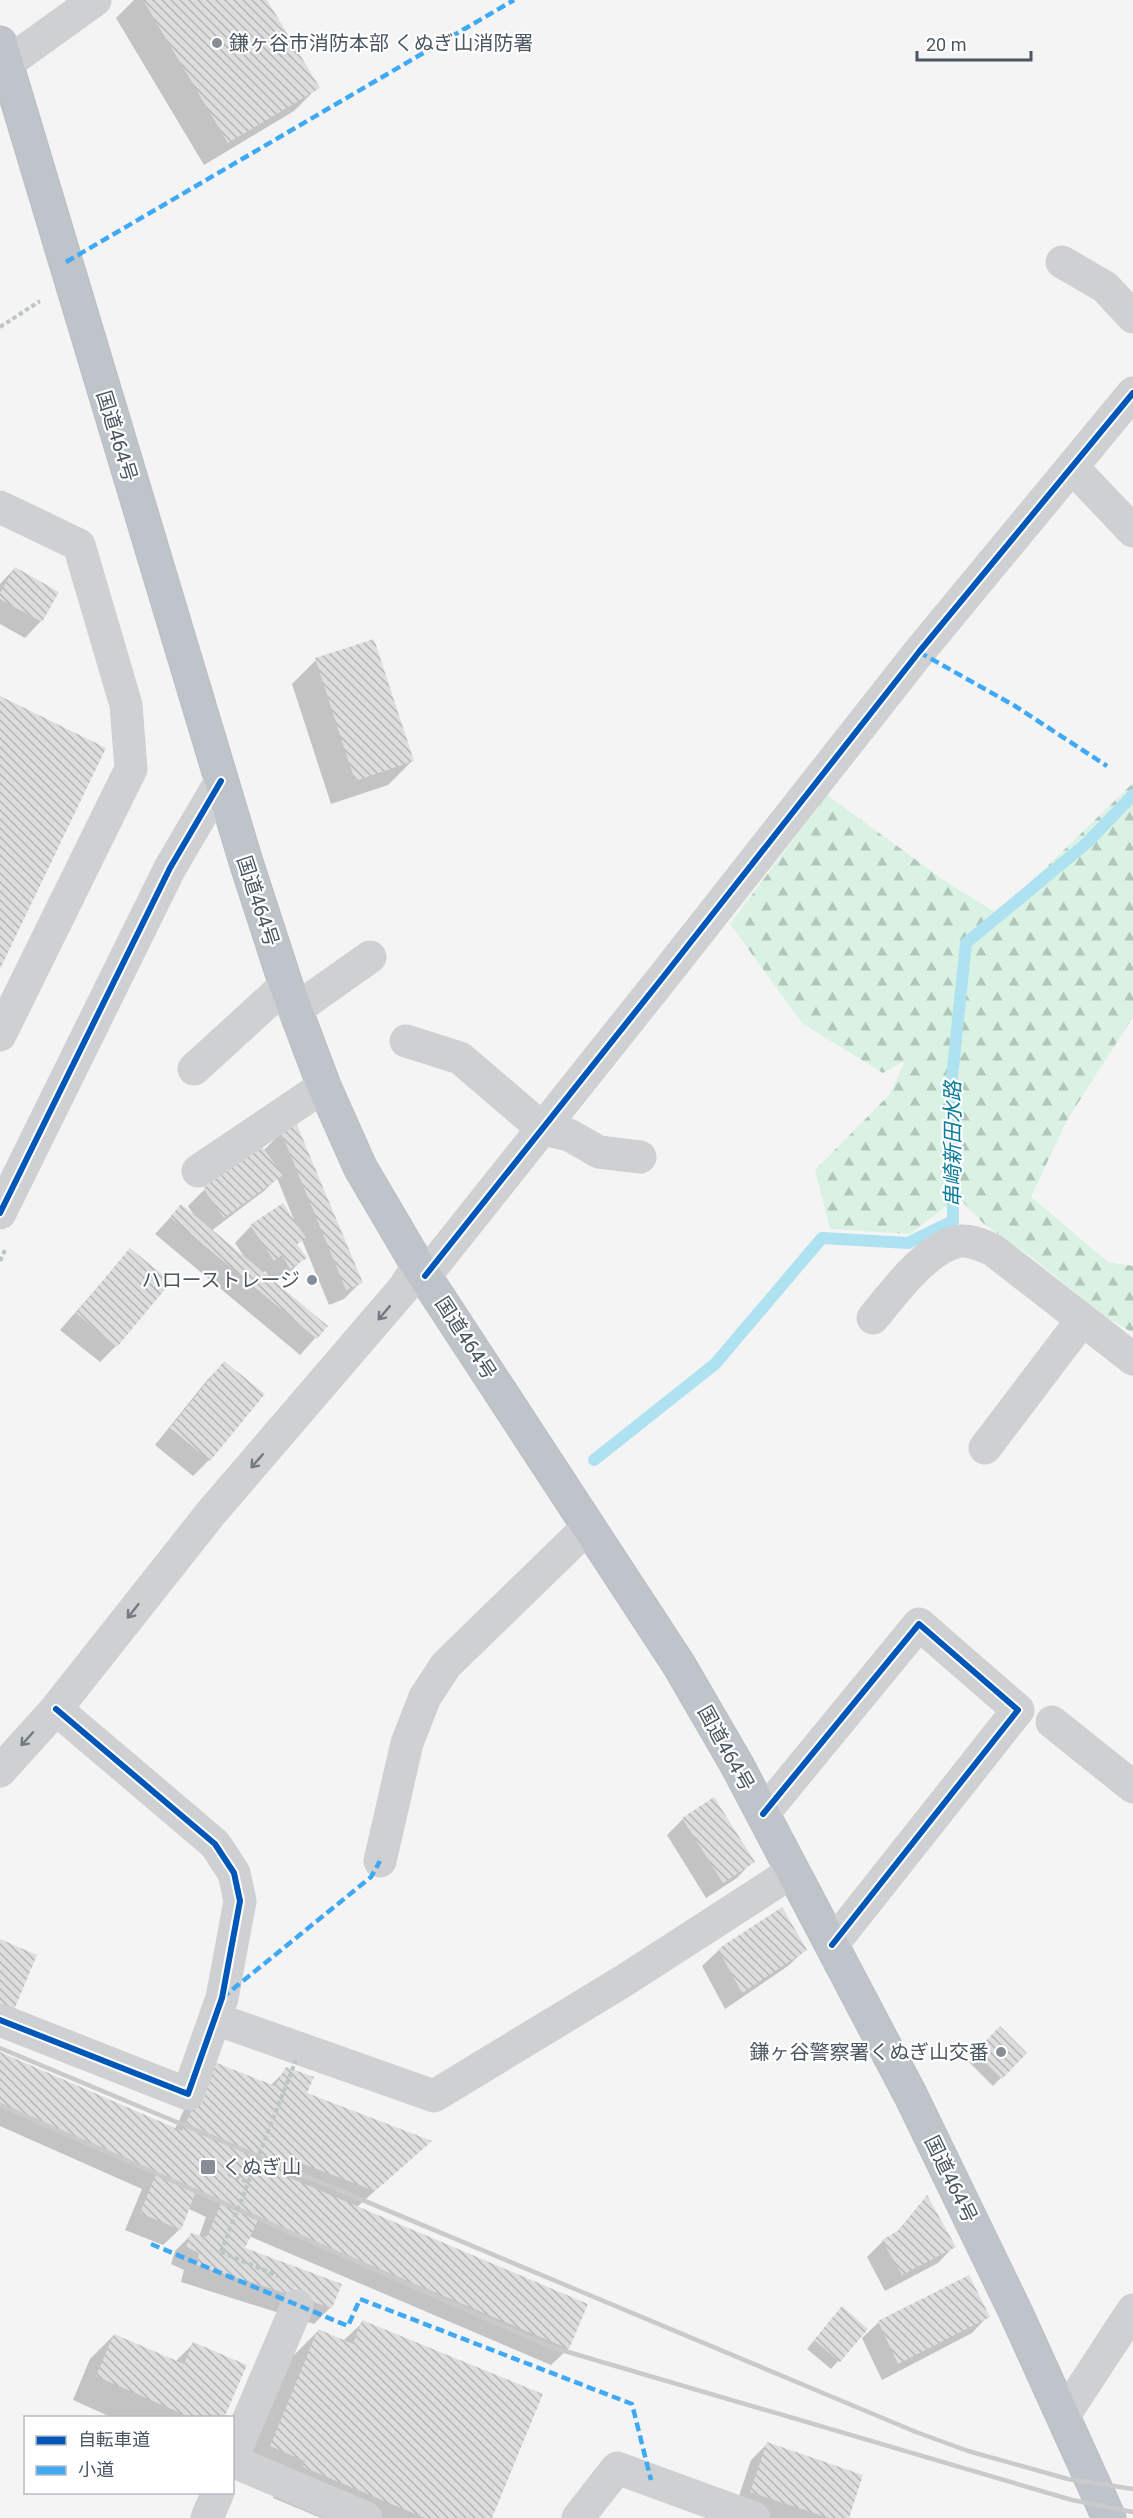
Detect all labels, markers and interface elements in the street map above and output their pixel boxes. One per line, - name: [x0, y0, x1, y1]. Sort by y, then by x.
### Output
- scale bar: [917, 24, 1031, 62]
- place label: 鎌ヶ谷市消防本部 くぬぎ山消防署: [229, 31, 534, 55]
- text: 20 m: [926, 34, 966, 55]
- marker: 鎌ヶ谷市消防本部 くぬぎ山消防署: [210, 36, 224, 50]
- street label: 国道464号: [92, 388, 142, 484]
- street label: 国道464号: [232, 853, 284, 949]
- water label: 串崎新田水路: [941, 1079, 965, 1207]
- place label: ハローストレージ: [141, 1268, 300, 1292]
- marker: ハローストレージ: [305, 1273, 319, 1287]
- street label: 国道464号: [430, 1292, 502, 1384]
- one-way arrow: [377, 1305, 390, 1321]
- one-way arrow: [250, 1453, 264, 1468]
- one-way arrow: [127, 1603, 140, 1619]
- street label: 国道464号: [693, 1701, 759, 1795]
- one-way arrow: [20, 1731, 34, 1746]
- place label: 鎌ヶ谷警察署くぬぎ山交番: [749, 2040, 989, 2064]
- marker: 鎌ヶ谷警察署くぬぎ山交番: [994, 2045, 1008, 2059]
- street label: 国道464号: [920, 2132, 982, 2226]
- place label: くぬぎ山: [222, 2155, 302, 2179]
- marker: くぬぎ山: [199, 2158, 217, 2176]
- legend: [24, 2416, 234, 2494]
- text: 自転車道: [78, 2429, 150, 2450]
- text: 小道: [78, 2459, 114, 2480]

